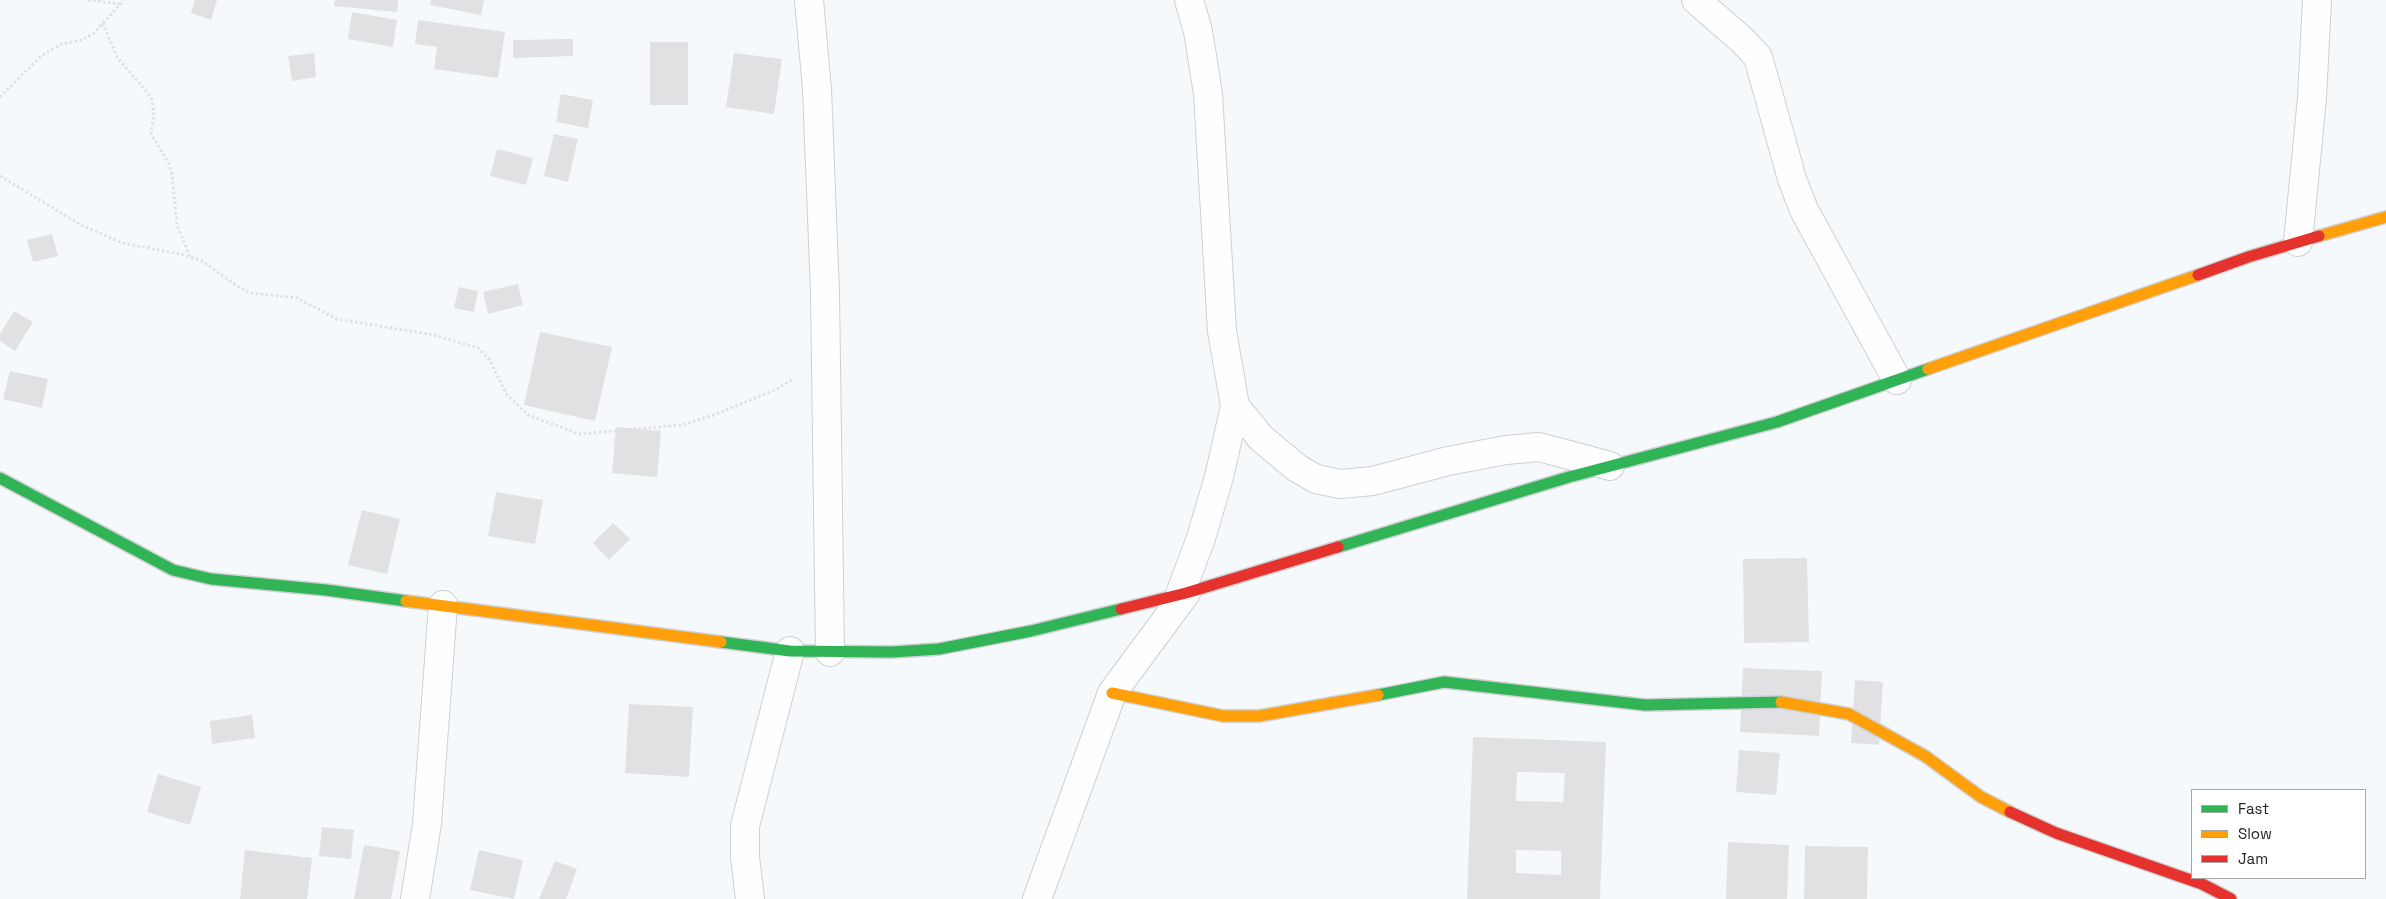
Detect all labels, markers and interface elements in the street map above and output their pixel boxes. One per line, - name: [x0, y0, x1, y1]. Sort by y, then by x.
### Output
- legend: [2191, 789, 2366, 879]
- text: Fast: [2238, 799, 2269, 818]
- text: Slow: [2238, 824, 2272, 843]
- text: Jam: [2238, 849, 2268, 868]

